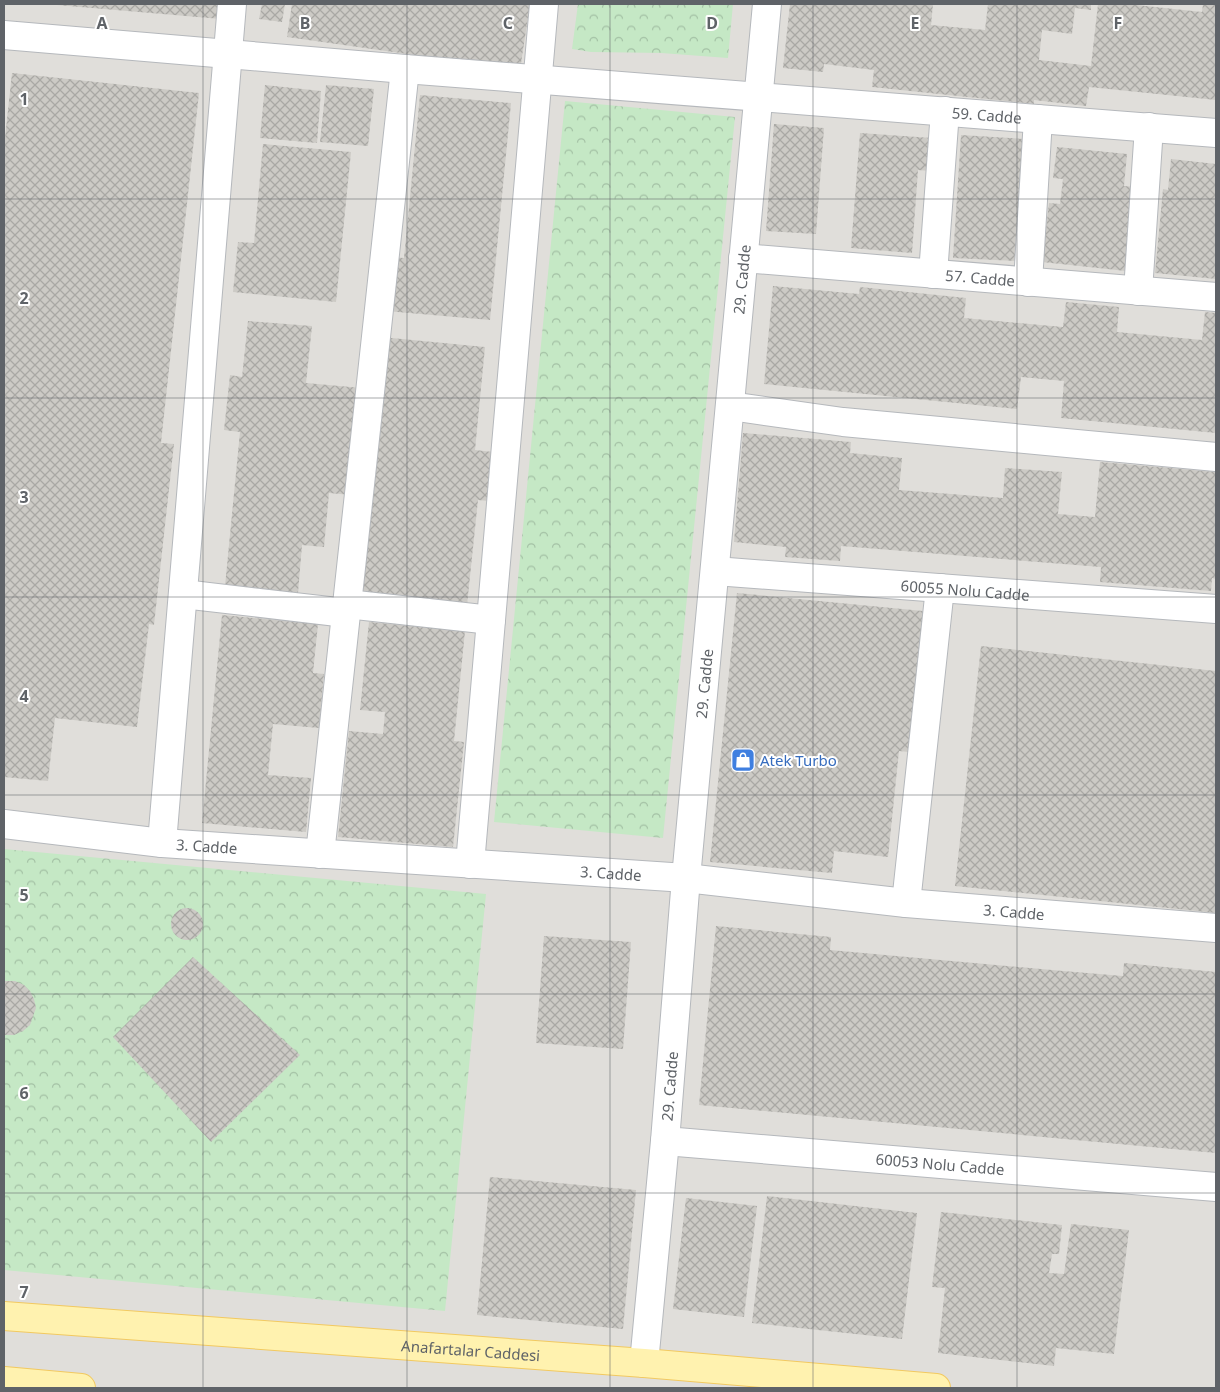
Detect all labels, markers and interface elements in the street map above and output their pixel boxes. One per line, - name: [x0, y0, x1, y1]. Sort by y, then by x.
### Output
- text: A: [96, 12, 108, 34]
- text: B: [300, 12, 310, 34]
- text: C: [503, 12, 513, 34]
- text: D: [706, 12, 718, 34]
- text: E: [911, 12, 920, 34]
- text: F: [1114, 12, 1122, 34]
- text: 1: [19, 88, 29, 110]
- street label: 59. Cadde: [951, 102, 1022, 128]
- street label: 29. Cadde: [728, 244, 755, 315]
- street label: 57. Cadde: [945, 265, 1016, 290]
- text: 2: [19, 287, 29, 309]
- text: 3: [19, 486, 29, 508]
- street label: 60055 Nolu Cadde: [900, 575, 1030, 605]
- street label: 29. Cadde: [691, 648, 717, 719]
- text: 4: [19, 685, 29, 707]
- shop icon: Atek Turbo: [730, 747, 756, 773]
- place label: Atek Turbo: [760, 750, 837, 770]
- street label: 3. Cadde: [175, 834, 238, 858]
- street label: 3. Cadde: [580, 861, 642, 885]
- text: 5: [19, 884, 29, 906]
- street label: 3. Cadde: [983, 899, 1045, 924]
- street label: 29. Cadde: [657, 1050, 682, 1122]
- text: 6: [19, 1082, 29, 1104]
- street label: 60053 Nolu Cadde: [875, 1149, 1005, 1179]
- text: 7: [19, 1281, 29, 1303]
- street label: Anafartalar Caddesi: [401, 1335, 541, 1365]

